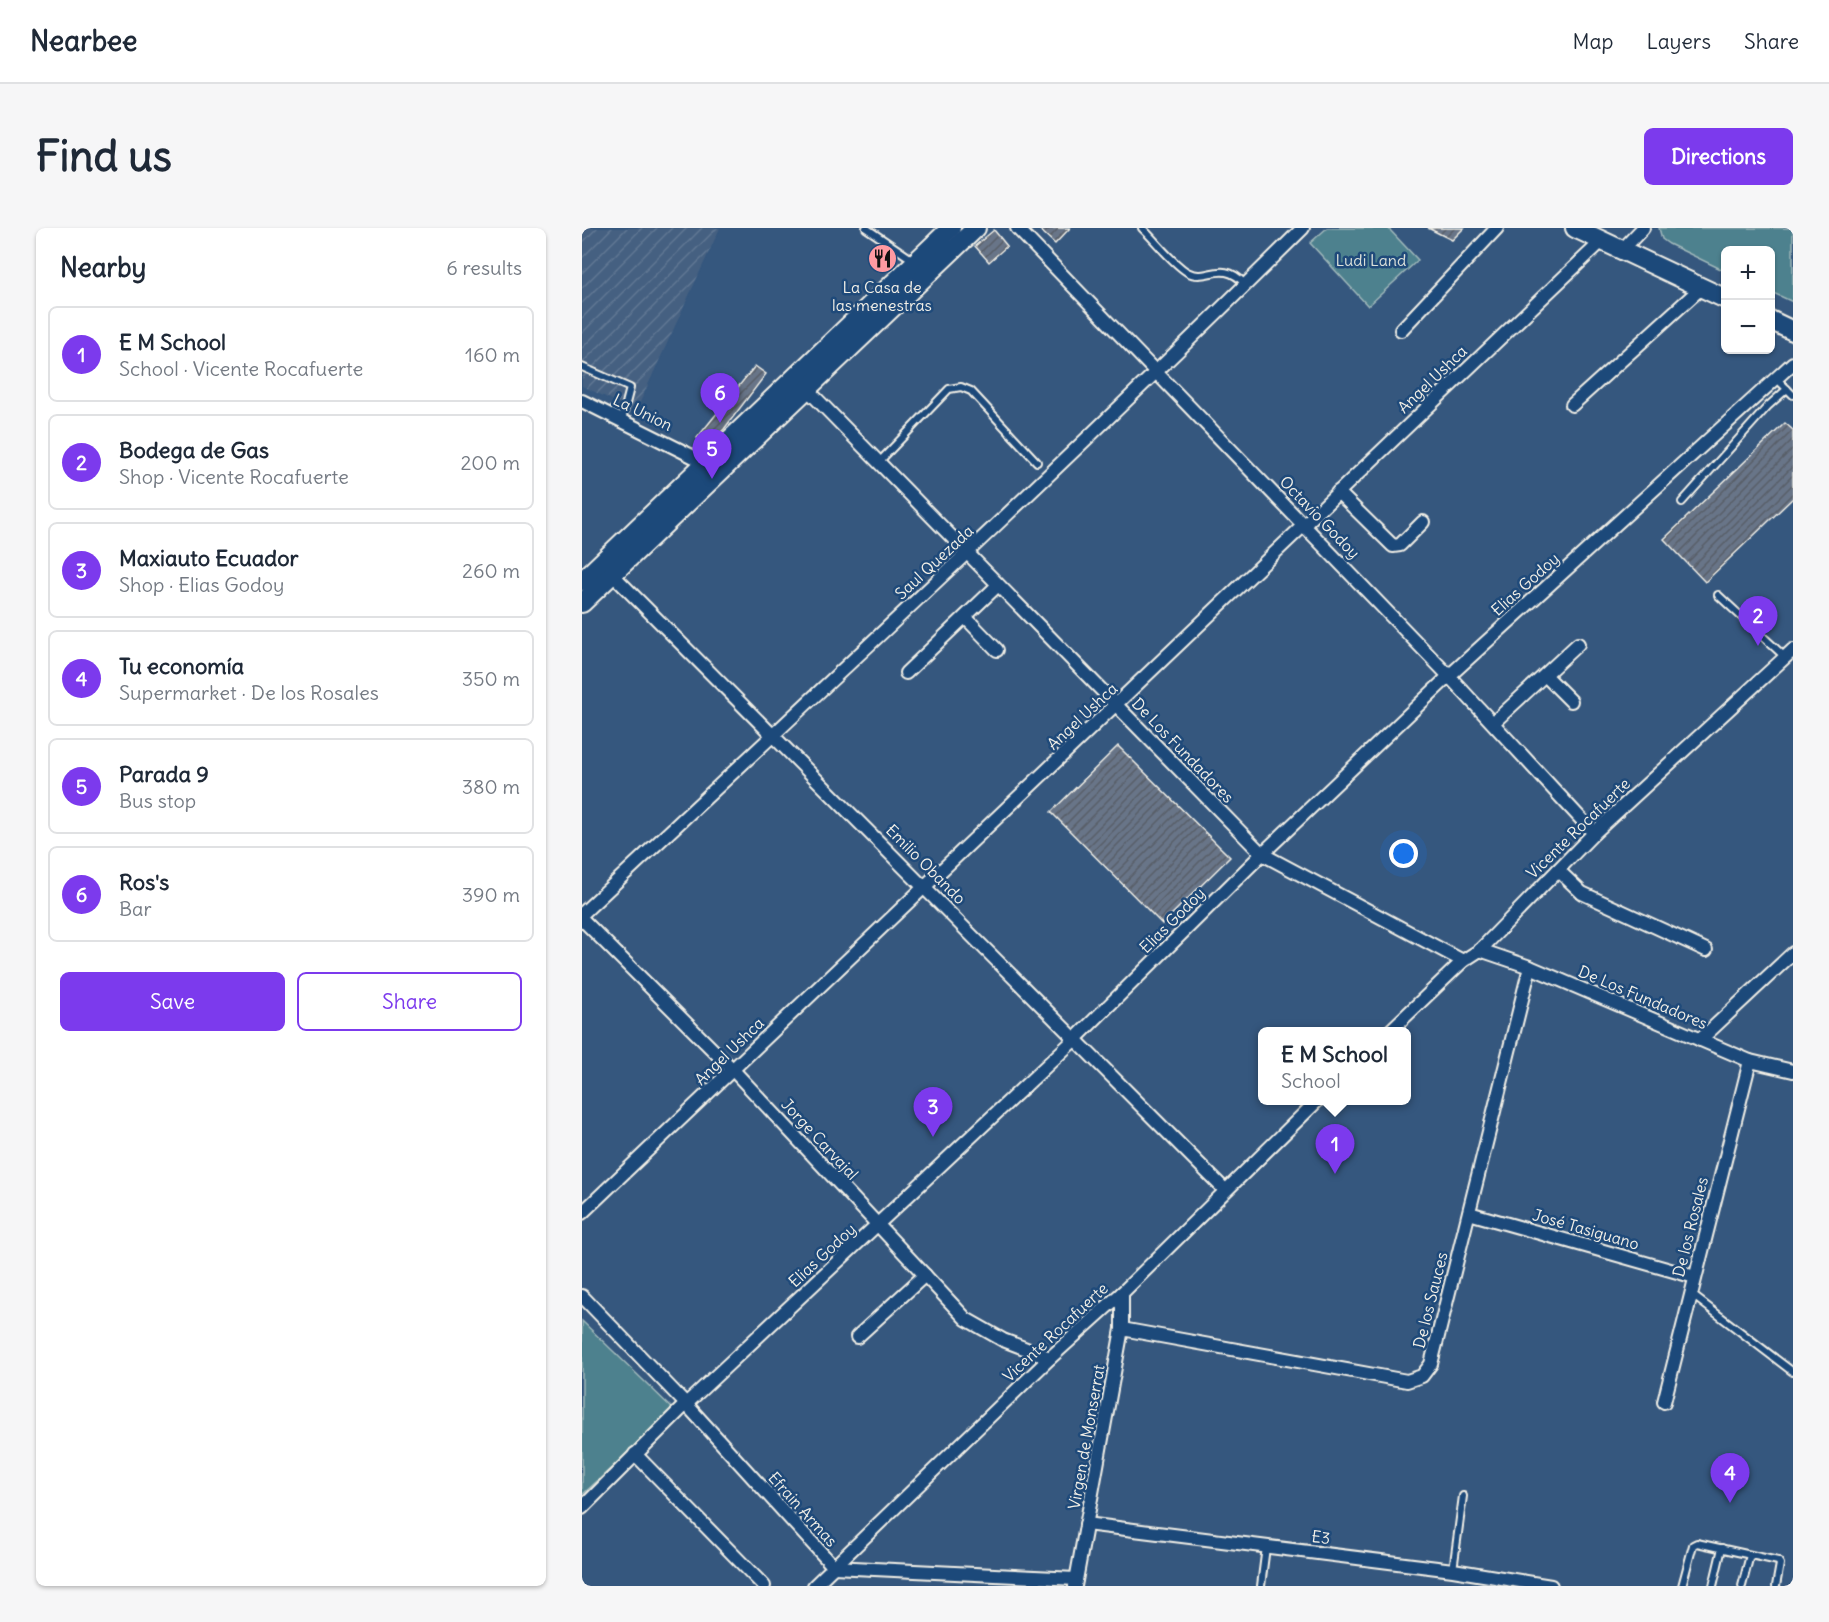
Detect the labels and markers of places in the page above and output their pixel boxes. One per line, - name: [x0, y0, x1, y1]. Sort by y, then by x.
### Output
- restaurant icon: La Casa de las menestras: [866, 243, 898, 275]
- place label: La Casa de las menestras: [832, 277, 932, 315]
- pin: 6: [700, 374, 740, 423]
- pin: 5: [692, 430, 732, 479]
- pin: 2: [1738, 596, 1778, 646]
- pin: 3: [914, 1088, 952, 1137]
- pin: 1: [1316, 1124, 1354, 1174]
- pin: 4: [1710, 1454, 1750, 1503]

